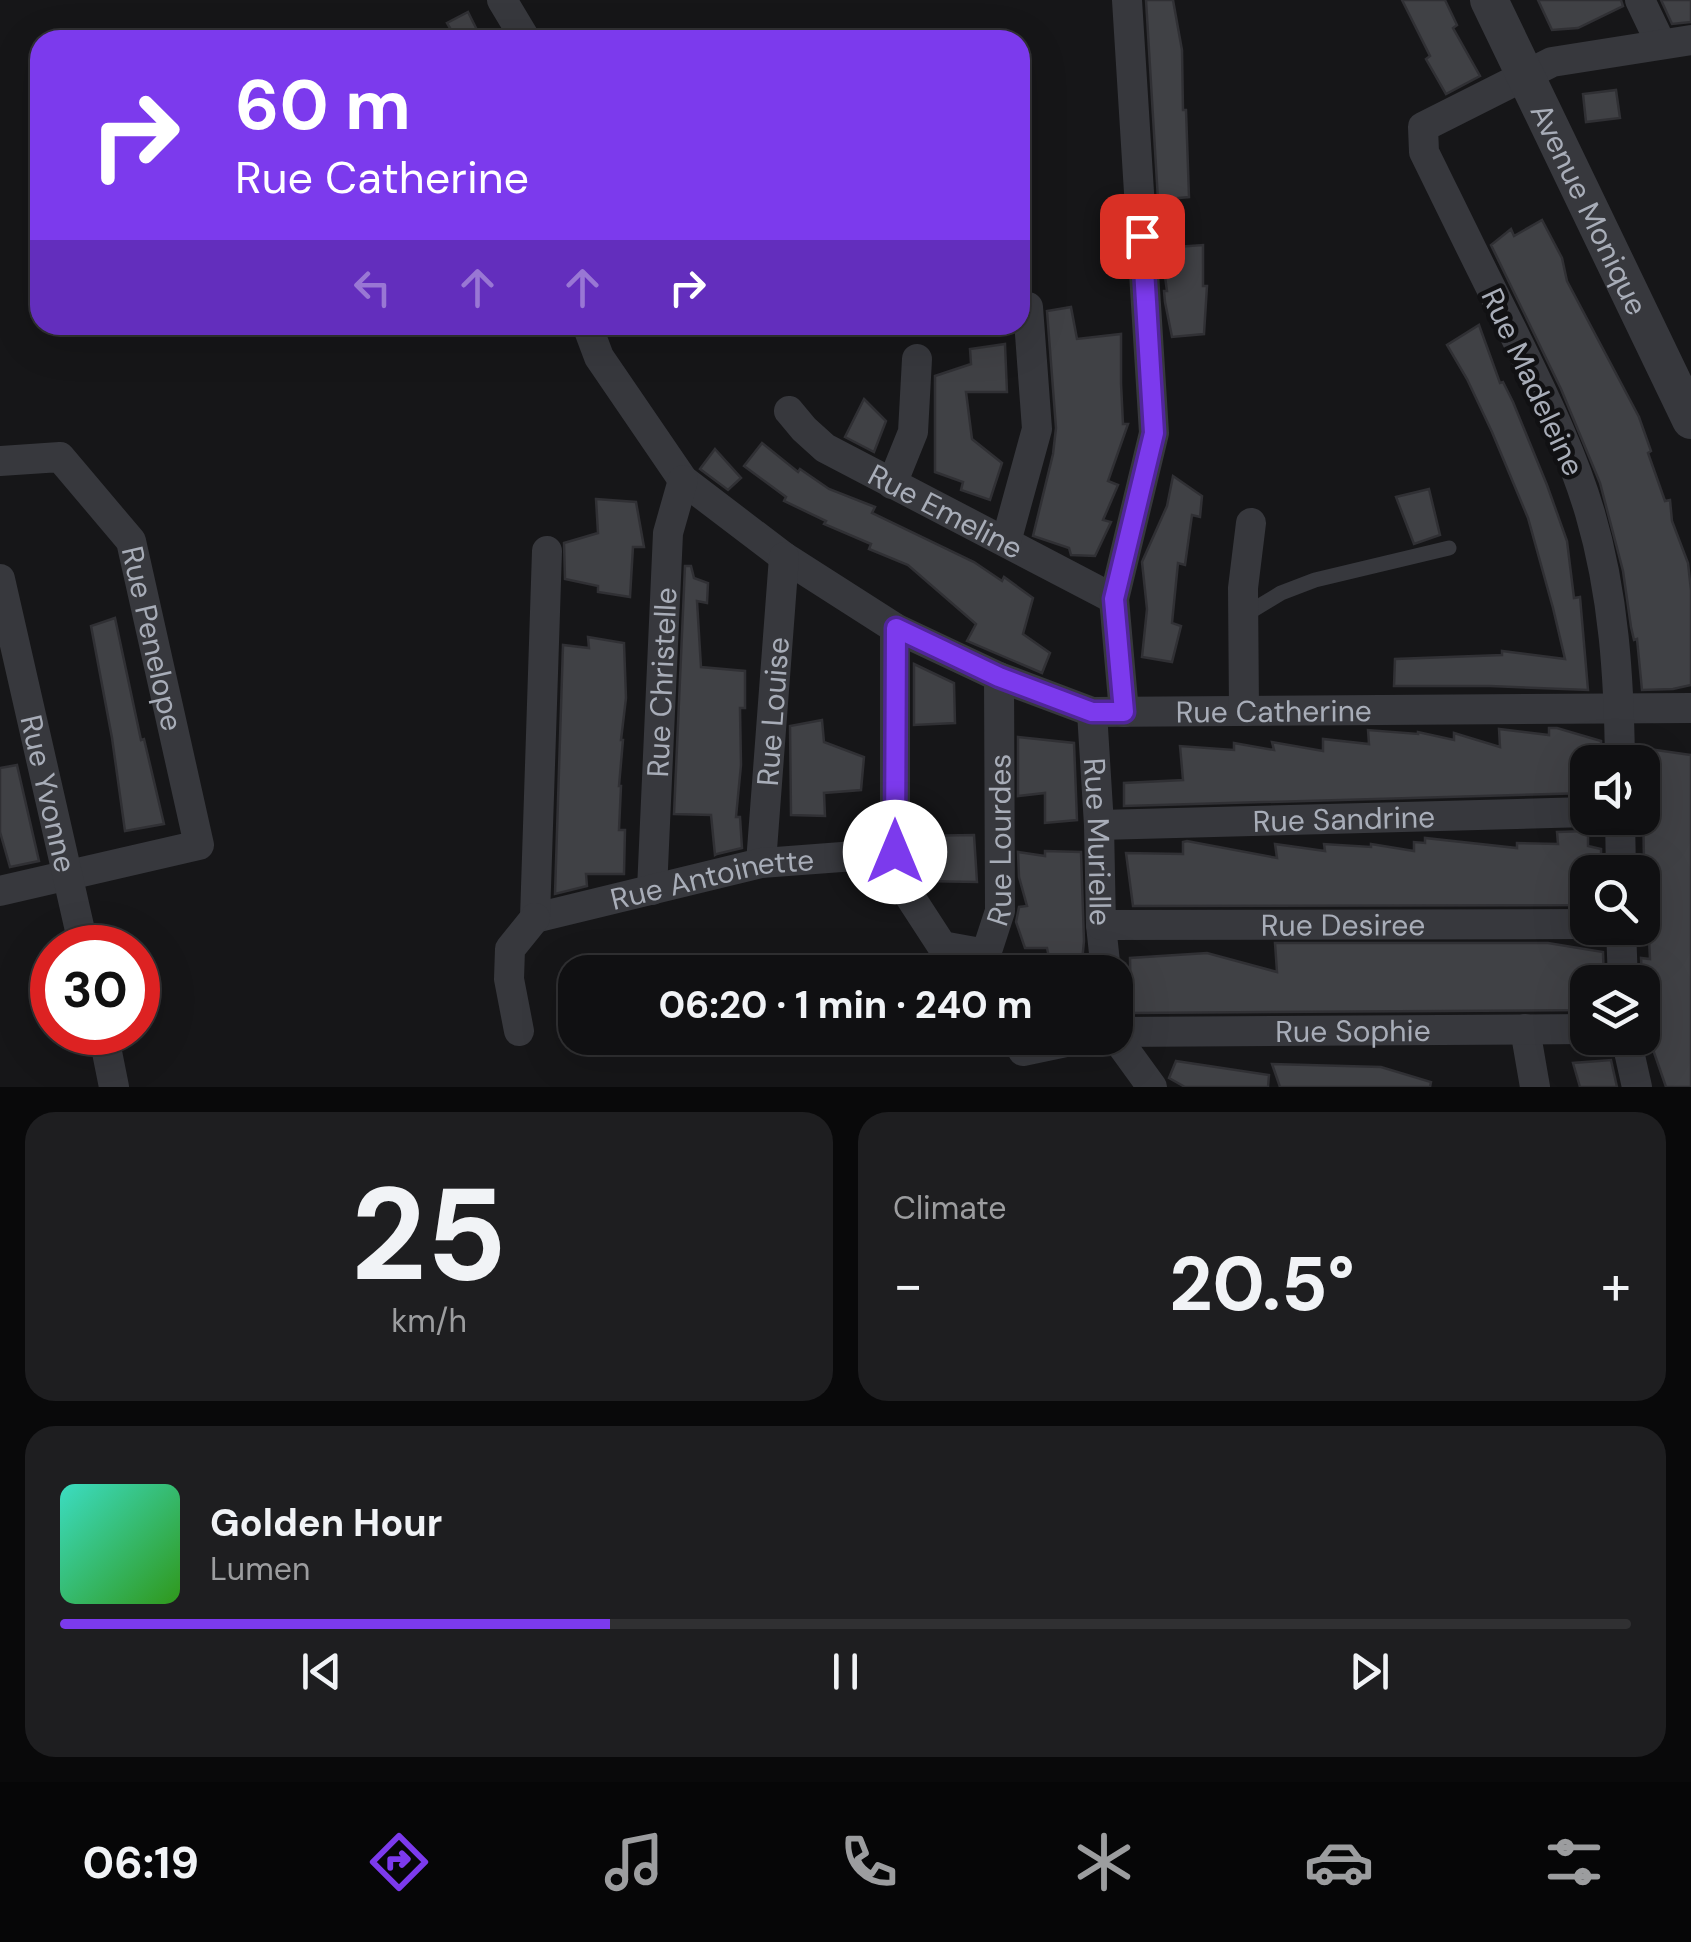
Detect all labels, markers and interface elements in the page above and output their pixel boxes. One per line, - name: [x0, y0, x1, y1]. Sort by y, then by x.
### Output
- text: 60 m: [235, 60, 411, 151]
- icon: right: [70, 70, 200, 200]
- street label: Avenue Monique: [1522, 97, 1657, 321]
- text: Rue Catherine: [235, 148, 529, 207]
- pin: [1100, 194, 1185, 279]
- icon: arrive: [1115, 209, 1170, 264]
- icon: left: [345, 260, 400, 315]
- icon: ahead: [450, 260, 505, 315]
- icon: ahead: [555, 260, 610, 315]
- icon: right: [660, 260, 715, 315]
- street label: Rue Madeleine: [1473, 282, 1593, 482]
- street label: Rue Emeline: [862, 455, 1030, 568]
- street label: Rue Penelope: [113, 542, 192, 735]
- street label: Rue Christelle: [638, 586, 685, 778]
- street label: Rue Louise: [747, 635, 797, 787]
- street label: Rue Catherine: [1176, 691, 1372, 731]
- street label: Rue Yvonne: [12, 711, 86, 876]
- map controls: [1570, 745, 1660, 1055]
- button: sound: [1570, 745, 1660, 835]
- street label: Rue Lourdes: [977, 754, 1020, 931]
- street label: Rue Murielle: [1075, 757, 1121, 926]
- street label: Rue Sandrine: [1252, 797, 1436, 840]
- position arrow: [843, 800, 947, 904]
- street label: Rue Antoinette: [606, 840, 815, 918]
- button: search: [1570, 855, 1660, 945]
- street label: Rue Desiree: [1261, 905, 1425, 944]
- speed limit sign: 30: [30, 925, 160, 1055]
- button: layers: [1570, 965, 1660, 1055]
- text: 06:20 · 1 min · 240 m: [658, 980, 1033, 1030]
- street label: Rue Sophie: [1275, 1010, 1431, 1050]
- text: 25: [351, 1150, 507, 1319]
- text: Climate: [893, 1187, 1007, 1229]
- text: 20.5°: [1169, 1236, 1355, 1333]
- text: −: [893, 1249, 923, 1321]
- text: +: [1601, 1249, 1631, 1321]
- text: km/h: [391, 1300, 467, 1342]
- text: Golden Hour: [210, 1498, 442, 1548]
- text: Lumen: [210, 1548, 310, 1590]
- icon: previous: [294, 1644, 349, 1699]
- icon: pause: [818, 1644, 873, 1699]
- icon: next: [1342, 1644, 1397, 1699]
- icon: directions: [364, 1827, 434, 1897]
- icon: music: [599, 1827, 669, 1897]
- icon: phone: [834, 1827, 904, 1897]
- icon: climate: [1069, 1827, 1139, 1897]
- icon: car: [1304, 1827, 1374, 1897]
- icon: filters: [1539, 1827, 1609, 1897]
- text: 06:19: [82, 1833, 199, 1892]

